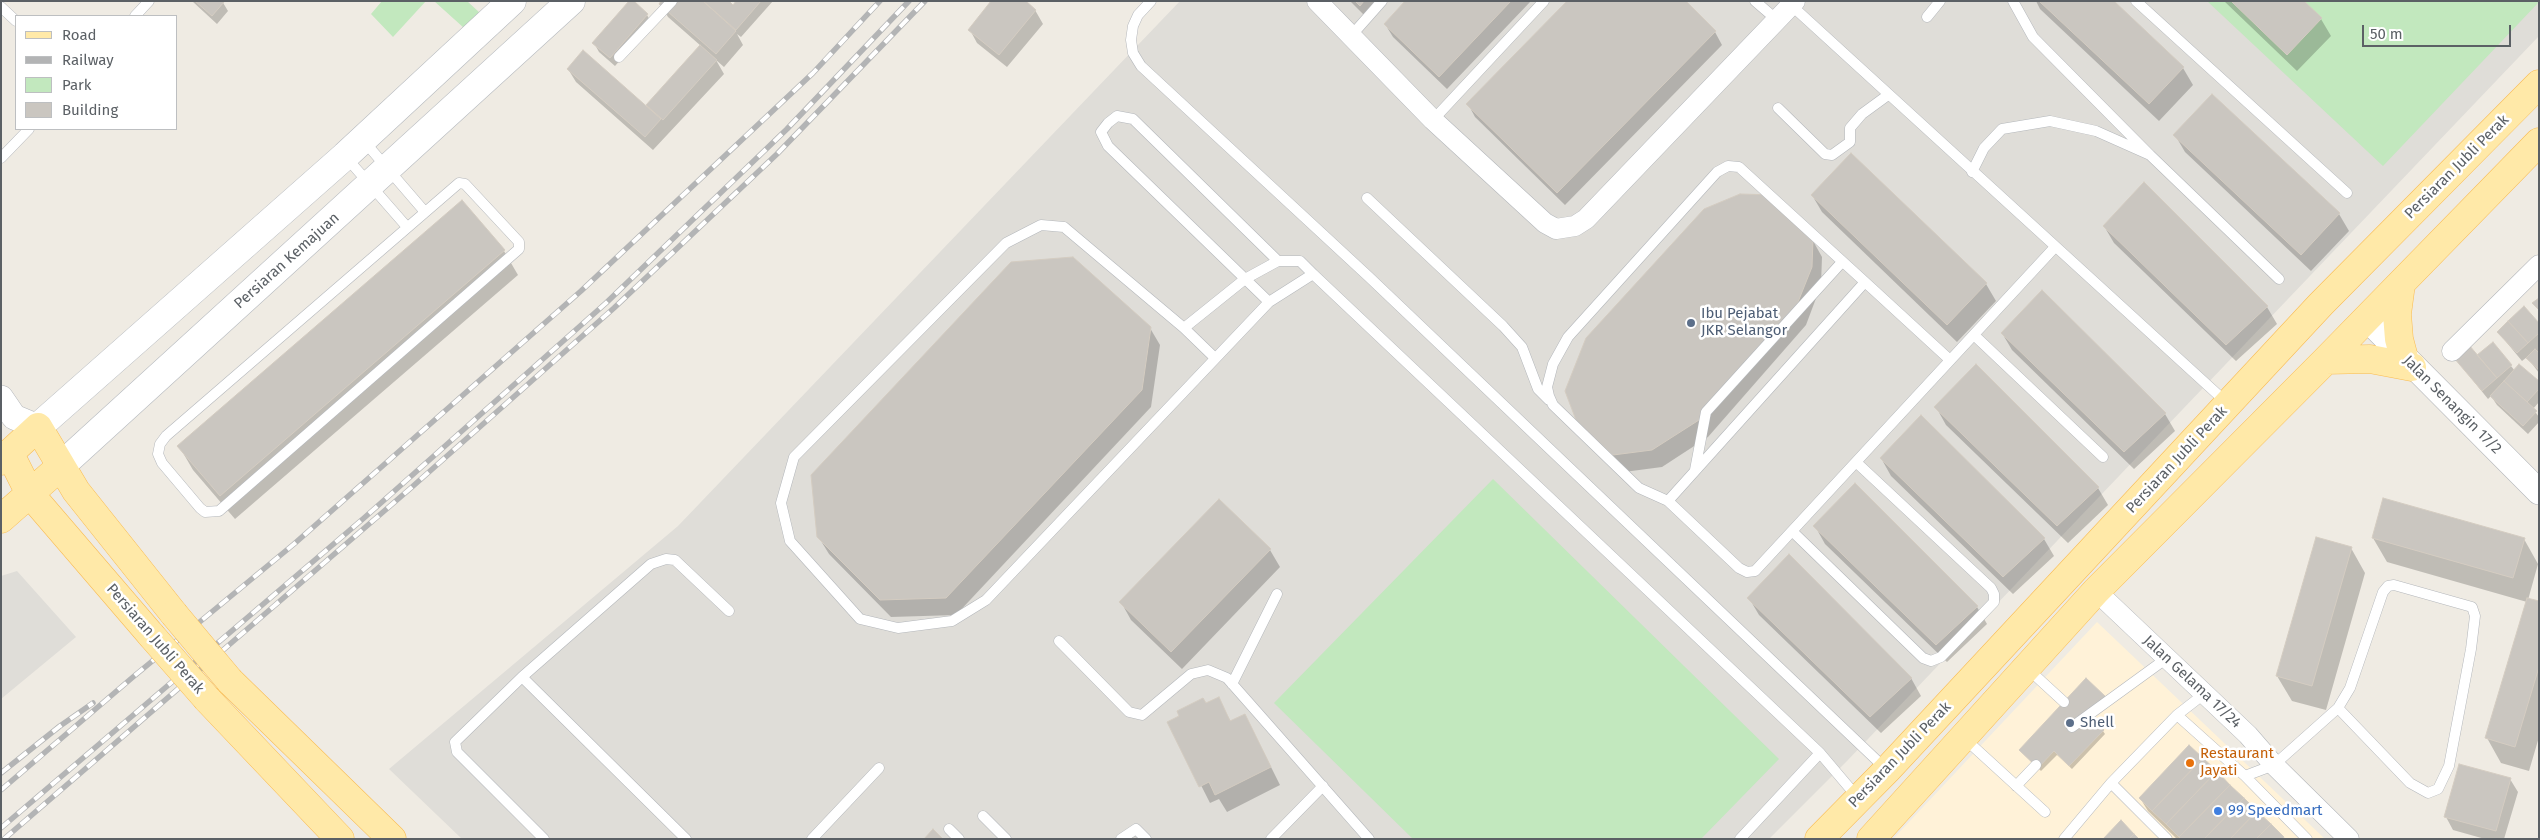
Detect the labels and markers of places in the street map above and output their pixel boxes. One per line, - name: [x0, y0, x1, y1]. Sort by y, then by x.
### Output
- place label: Ibu Pejabat JKR Selangor: [1701, 305, 1787, 340]
- marker: Ibu Pejabat JKR Selangor: [1685, 317, 1697, 329]
- place label: Shell: [2080, 714, 2114, 732]
- marker: Shell: [2064, 717, 2076, 729]
- place label: Restaurant Jayati: [2200, 745, 2274, 780]
- marker: Restaurant Jayati: [2184, 757, 2196, 769]
- place label: 99 Speedmart: [2228, 802, 2322, 820]
- marker: 99 Speedmart: [2212, 805, 2224, 817]

